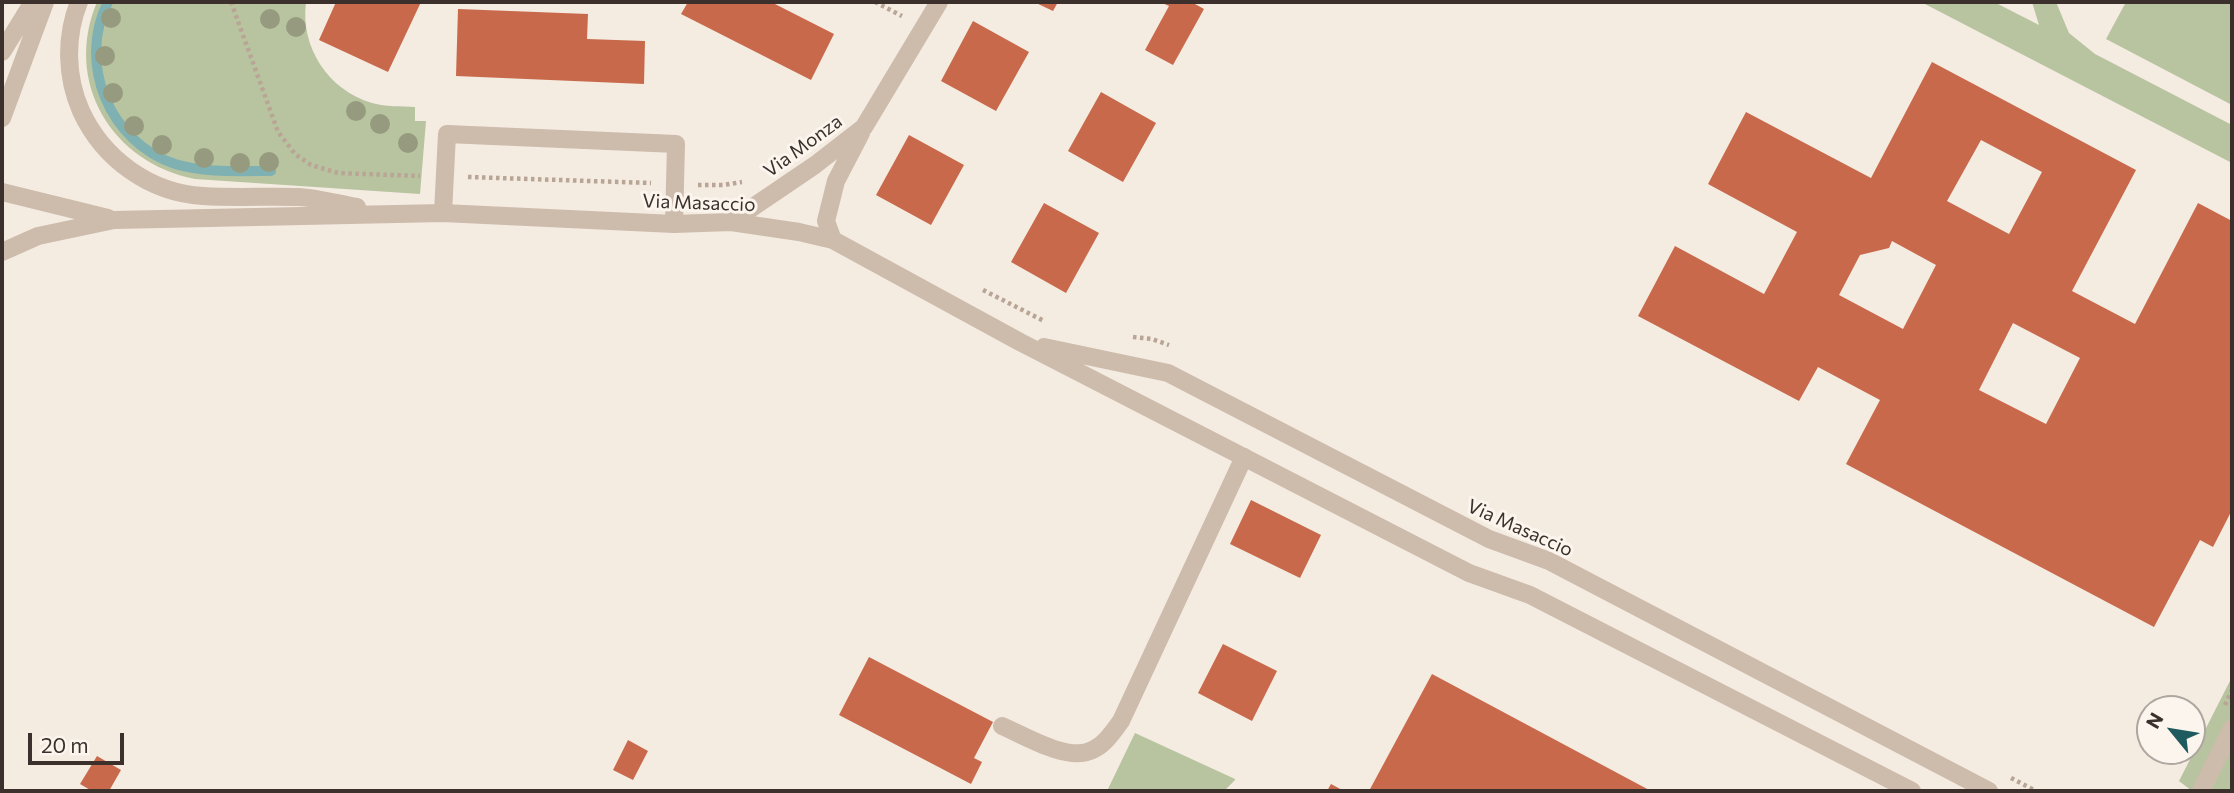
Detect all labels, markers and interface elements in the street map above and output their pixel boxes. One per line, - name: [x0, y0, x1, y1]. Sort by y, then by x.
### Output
- street label: Via Monza: [759, 110, 847, 182]
- street label: Via Masaccio: [642, 190, 756, 216]
- street label: Via Masaccio: [1464, 495, 1576, 561]
- north arrow: [2136, 695, 2206, 765]
- text: N: [2141, 708, 2168, 732]
- scale bar: [32, 720, 128, 764]
- text: 20 m: [41, 732, 89, 757]

